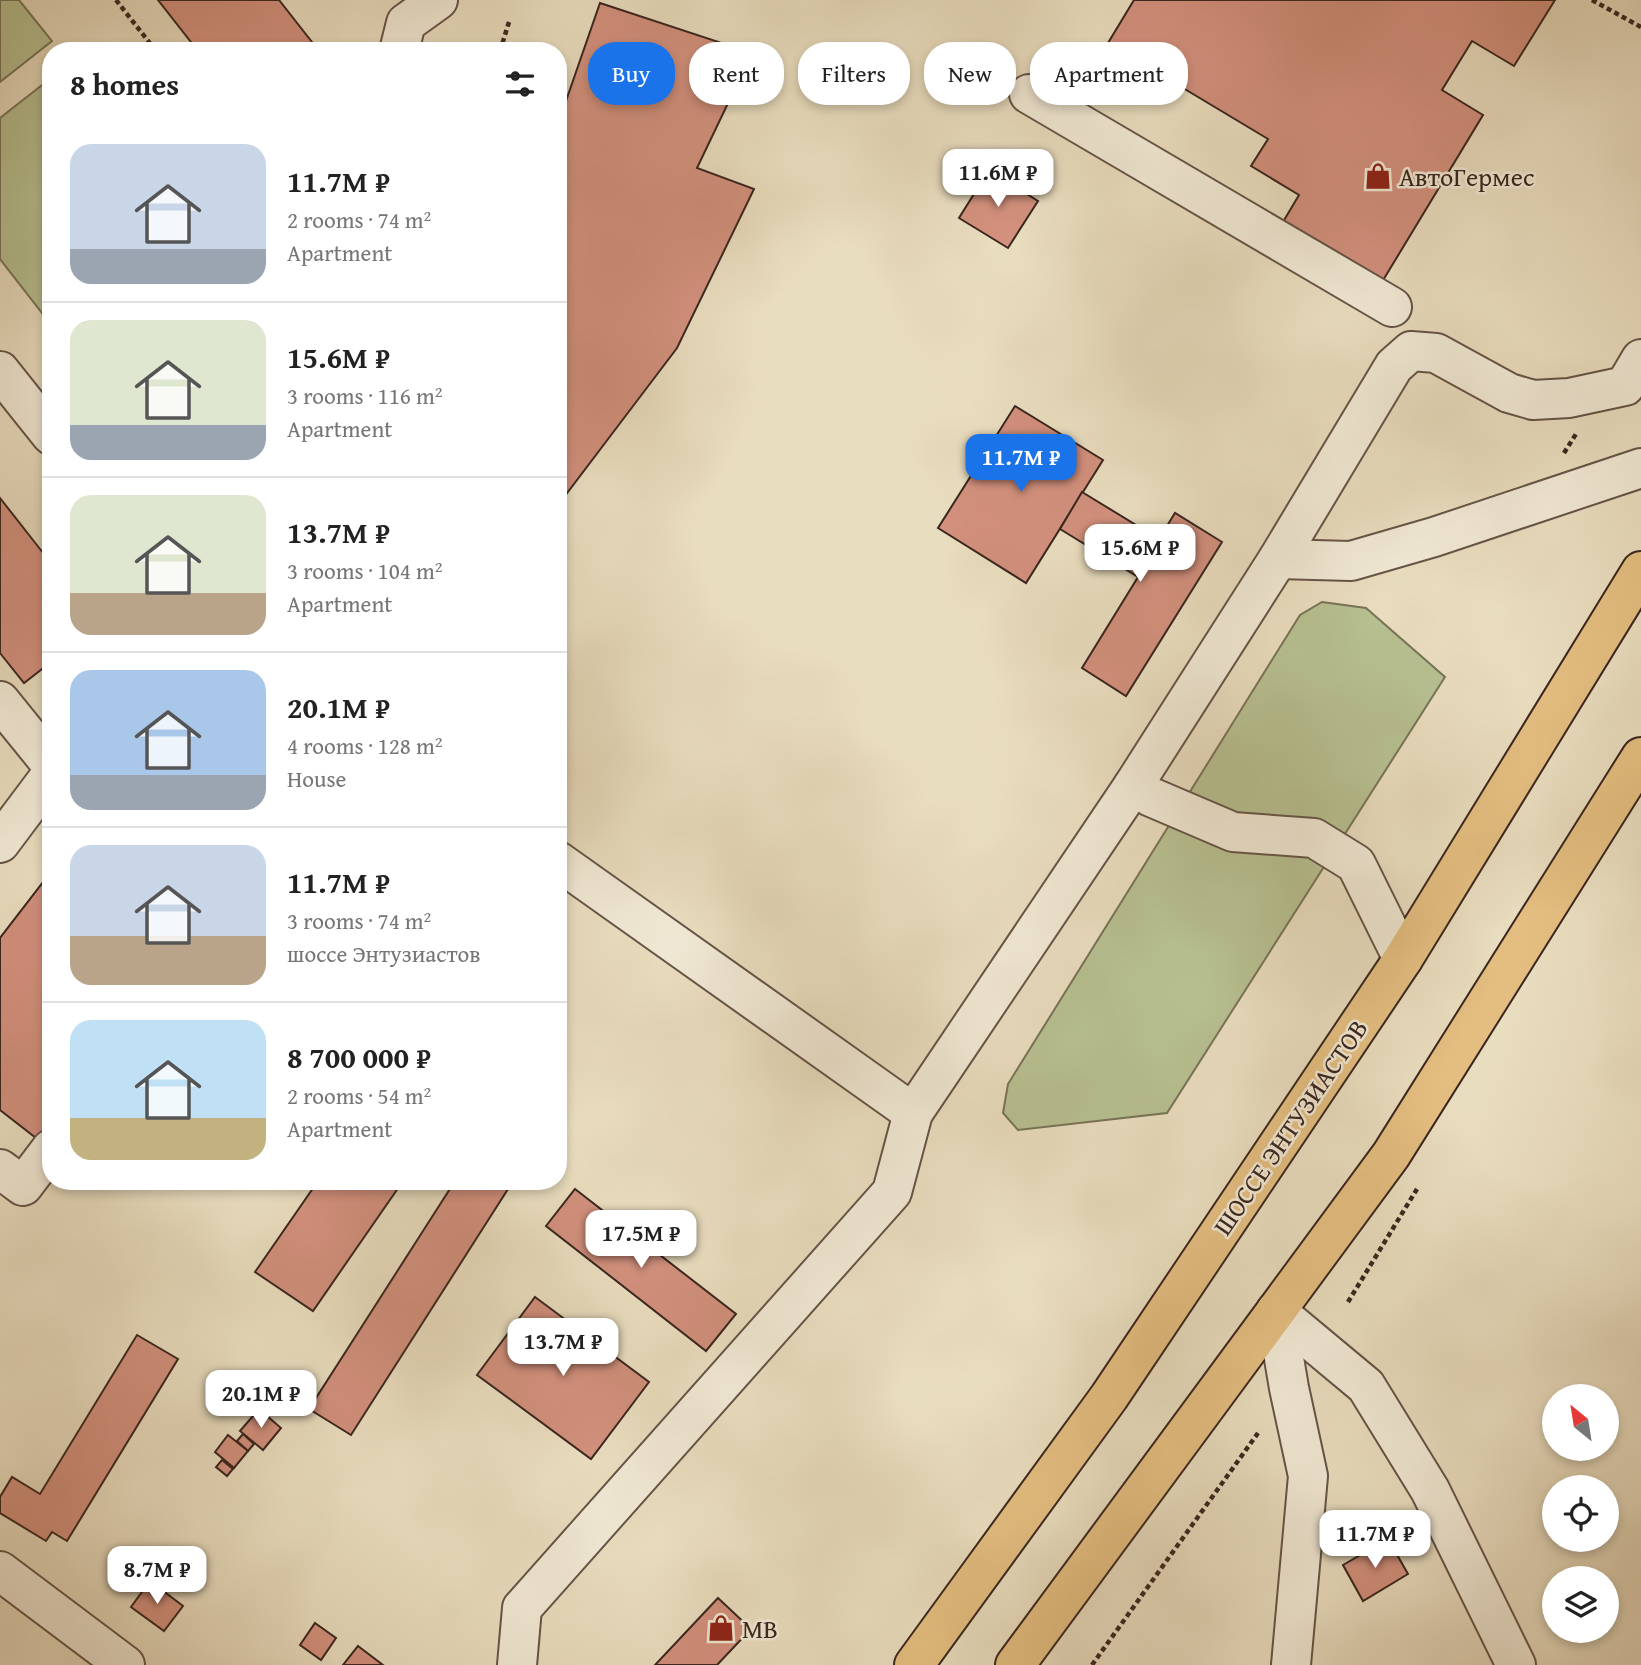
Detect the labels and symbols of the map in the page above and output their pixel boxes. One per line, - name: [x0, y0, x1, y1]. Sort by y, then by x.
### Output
- pin: 11.6M ₽: [933, 150, 1063, 209]
- place label: АвтоГермес: [1399, 157, 1534, 196]
- shop icon: АвтоГермес: [1363, 161, 1393, 191]
- pin: 11.7M ₽: [956, 434, 1086, 494]
- pin: 15.6M ₽: [1075, 524, 1205, 584]
- street label: ШОССЕ ЭНТУЗИАСТОВ: [1203, 1011, 1377, 1243]
- pin: 17.5M ₽: [576, 1210, 706, 1270]
- pin: 13.7M ₽: [498, 1318, 628, 1378]
- pin: 20.1M ₽: [196, 1370, 326, 1430]
- north arrow: [1542, 1384, 1619, 1461]
- pin: 11.7M ₽: [1310, 1510, 1440, 1570]
- pin: 8.7M ₽: [100, 1546, 214, 1606]
- place label: MB: [742, 1609, 778, 1648]
- shop icon: MB: [706, 1613, 736, 1643]

